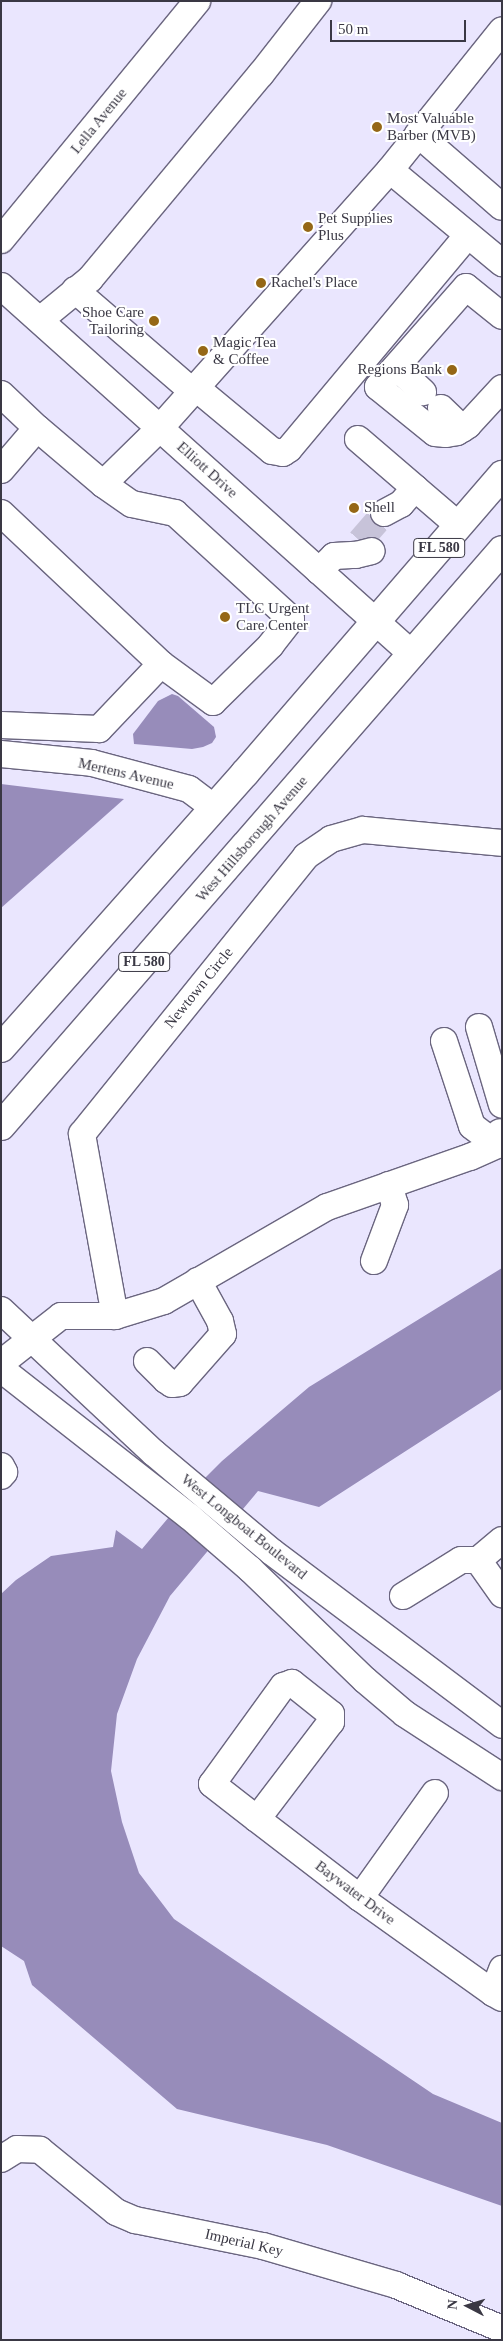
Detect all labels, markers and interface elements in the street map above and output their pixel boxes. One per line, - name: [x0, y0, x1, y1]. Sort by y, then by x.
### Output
- scale bar: [333, 10, 469, 42]
- text: 50 m: [338, 21, 368, 37]
- street label: Lella Avenue: [67, 84, 131, 158]
- place label: Most Valuable Barber (MVB): [387, 109, 476, 144]
- marker: Most Valuable Barber (MVB): [371, 121, 383, 133]
- place label: Pet Supplies Plus: [318, 209, 393, 244]
- marker: Pet Supplies Plus: [302, 221, 314, 233]
- place label: Rachel's Place: [271, 274, 357, 292]
- marker: Rachel's Place: [255, 277, 267, 289]
- place label: Shoe Care Tailoring: [82, 303, 144, 338]
- marker: Shoe Care Tailoring: [148, 315, 160, 327]
- place label: Magic Tea & Coffee: [213, 333, 277, 368]
- marker: Magic Tea & Coffee: [197, 345, 209, 357]
- place label: Regions Bank: [357, 361, 442, 379]
- marker: Regions Bank: [446, 364, 458, 376]
- street label: Elliott Drive: [173, 438, 241, 502]
- place label: Shell: [364, 499, 395, 517]
- marker: Shell: [348, 502, 360, 514]
- road number: FL 580: [413, 536, 465, 560]
- place label: TLC Urgent Care Center: [236, 599, 309, 634]
- marker: TLC Urgent Care Center: [218, 610, 232, 624]
- street label: Mertens Avenue: [76, 754, 176, 794]
- street label: West Hillsborough Avenue: [192, 772, 312, 906]
- street label: Newtown Circle: [161, 944, 237, 1032]
- road number: FL 580: [118, 950, 170, 974]
- street label: West Longboat Boulevard: [177, 1471, 311, 1583]
- street label: Baywater Drive: [311, 1857, 399, 1929]
- street label: Imperial Key: [203, 2225, 285, 2261]
- north arrow: [443, 2281, 493, 2331]
- text: N: [445, 2299, 460, 2310]

